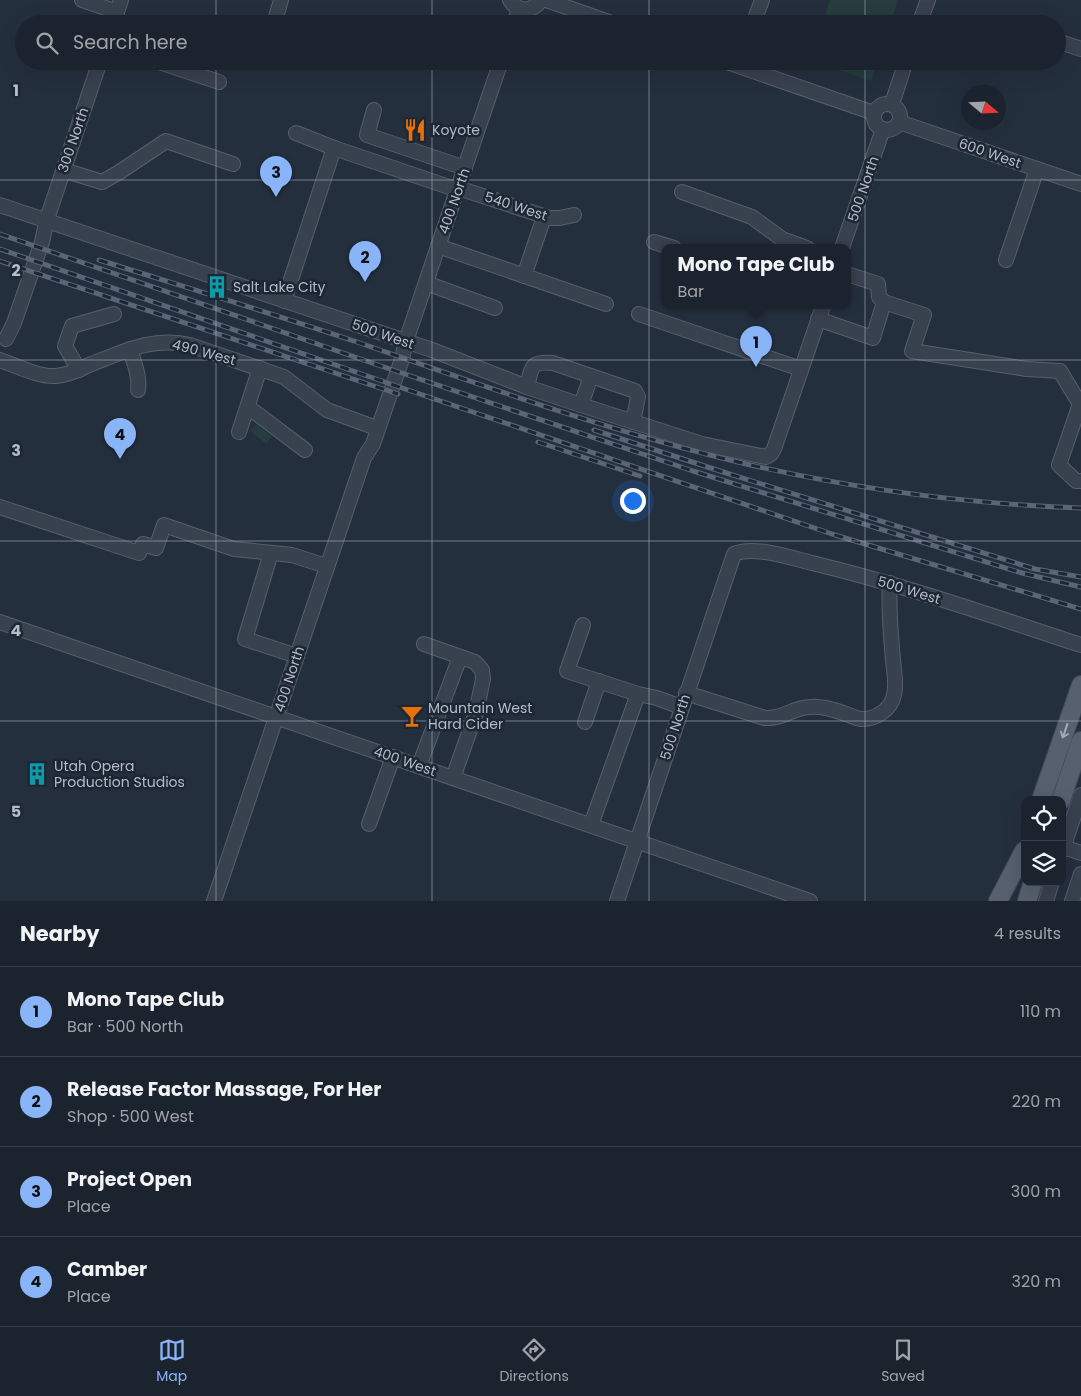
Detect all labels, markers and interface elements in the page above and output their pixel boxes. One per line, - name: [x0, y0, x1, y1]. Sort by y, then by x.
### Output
- search box: [15, 15, 1066, 70]
- icon: search: [33, 29, 61, 57]
- text: Search here: [73, 29, 187, 56]
- text: 1: [13, 79, 19, 102]
- north arrow: [961, 85, 1006, 130]
- street label: 300 North: [53, 105, 93, 175]
- restaurant icon: Koyote: [402, 117, 428, 143]
- place label: Koyote: [432, 120, 480, 140]
- street label: 600 West: [956, 133, 1024, 173]
- street label: 500 North: [842, 154, 884, 224]
- pin: 3: [260, 156, 292, 197]
- street label: 400 North: [433, 165, 475, 237]
- street label: 540 West: [482, 186, 550, 226]
- pin: 2: [349, 241, 381, 282]
- popup: [661, 244, 851, 309]
- text: Mono Tape Club: [677, 251, 835, 278]
- text: 2: [11, 259, 21, 282]
- building icon: Salt Lake City: [204, 274, 230, 300]
- place label: Salt Lake City: [233, 277, 325, 297]
- text: Bar: [677, 280, 704, 303]
- street label: 500 West: [349, 314, 417, 354]
- pin: 1: [740, 326, 772, 367]
- street label: 490 West: [170, 334, 238, 370]
- pin: 4: [104, 418, 136, 459]
- text: 3: [11, 439, 21, 462]
- your location: [620, 488, 646, 514]
- street label: 500 West: [875, 571, 943, 609]
- text: 4: [11, 619, 22, 642]
- street label: 400 North: [269, 643, 309, 715]
- street label: 500 North: [655, 691, 695, 763]
- place label: Mountain West Hard Cider: [428, 698, 532, 734]
- bar icon: Mountain West Hard Cider: [399, 703, 425, 729]
- one-way arrow: [1060, 723, 1069, 739]
- street label: 400 West: [371, 741, 439, 781]
- place label: Utah Opera Production Studios: [54, 756, 185, 792]
- building icon: Utah Opera Production Studios: [24, 761, 50, 787]
- map controls: [1021, 796, 1066, 886]
- button: locate: [1021, 796, 1066, 841]
- text: 5: [11, 800, 21, 823]
- button: layers: [1021, 841, 1066, 886]
- text: Nearby: [20, 919, 100, 948]
- text: 4 results: [994, 922, 1061, 945]
- text: Mono Tape Club: [67, 986, 224, 1013]
- text: 1: [33, 1000, 39, 1023]
- text: 110 m: [1020, 1000, 1061, 1023]
- text: Bar · 500 North: [67, 1015, 183, 1038]
- text: Release Factor Massage, For Her: [67, 1076, 381, 1103]
- text: 2: [31, 1090, 41, 1113]
- text: 220 m: [1012, 1090, 1061, 1113]
- text: Shop · 500 West: [67, 1105, 194, 1128]
- text: Project Open: [67, 1166, 192, 1193]
- text: 3: [31, 1180, 41, 1203]
- text: 300 m: [1011, 1180, 1061, 1203]
- text: Place: [67, 1195, 111, 1218]
- text: Camber: [67, 1256, 147, 1283]
- text: 4: [31, 1270, 41, 1293]
- text: 320 m: [1012, 1270, 1061, 1293]
- text: Place: [67, 1285, 111, 1308]
- tab: Map: [156, 1336, 187, 1387]
- tab: Directions: [499, 1336, 569, 1387]
- tab: Saved: [881, 1336, 925, 1387]

